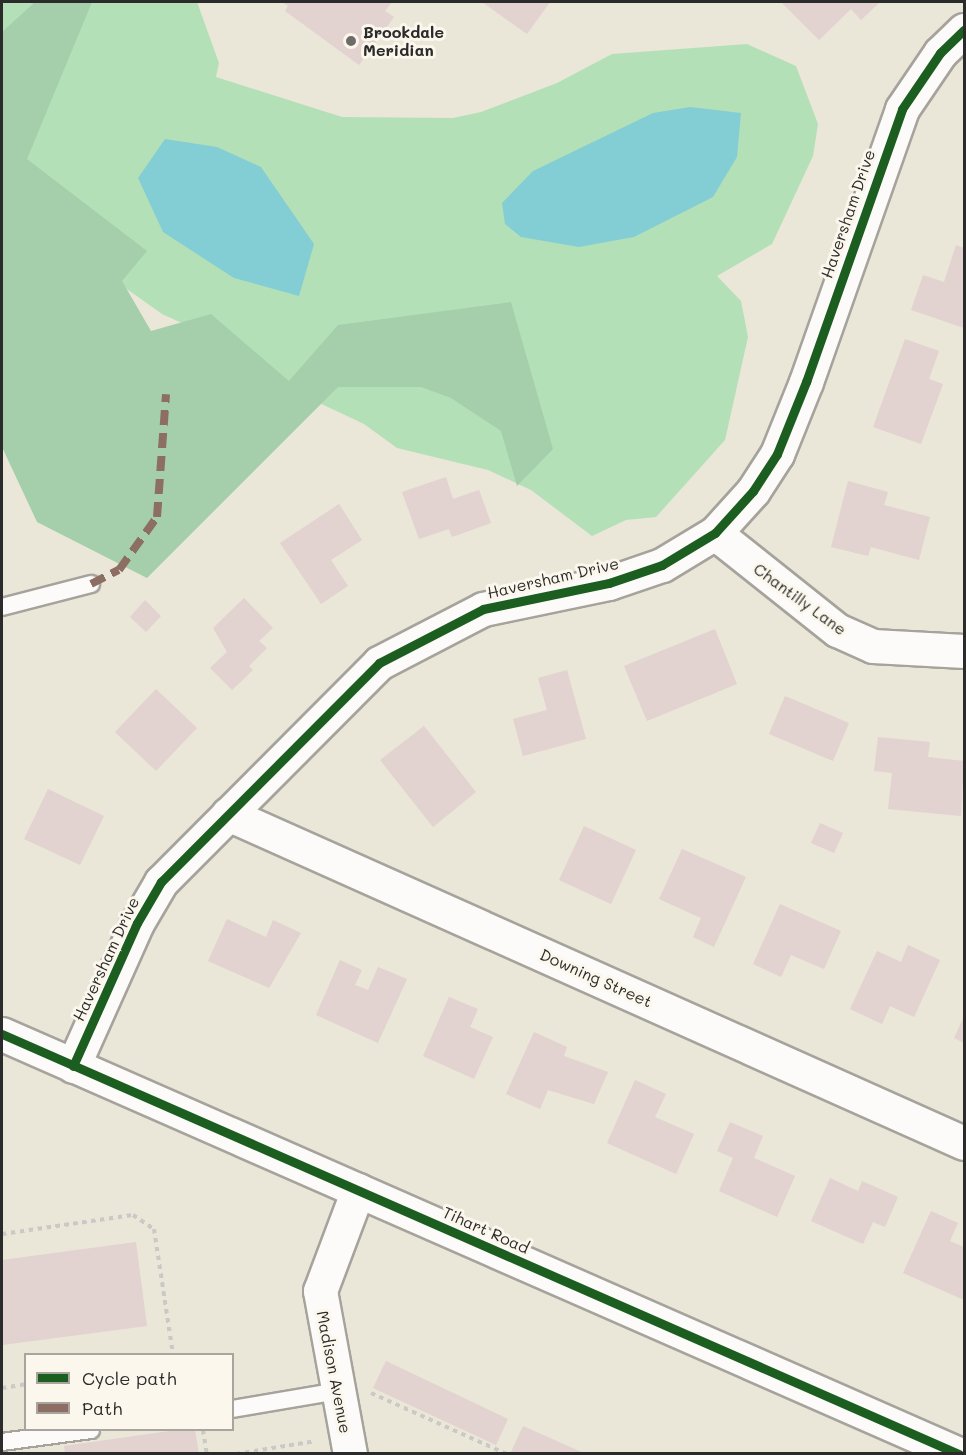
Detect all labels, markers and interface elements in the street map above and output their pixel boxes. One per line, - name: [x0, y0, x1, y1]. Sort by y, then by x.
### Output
- place label: Brookdale Meridian: [363, 22, 444, 60]
- marker: Brookdale Meridian: [344, 34, 358, 48]
- street label: Haversham Drive: [817, 147, 879, 281]
- street label: Haversham Drive: [485, 553, 621, 603]
- street label: Chantilly Lane: [750, 559, 850, 639]
- street label: Haversham Drive: [69, 894, 143, 1024]
- street label: Downing Street: [537, 945, 655, 1011]
- street label: Tihart Road: [440, 1202, 532, 1258]
- street label: Madison Avenue: [313, 1309, 355, 1435]
- legend: [24, 1353, 234, 1431]
- text: Cycle path: [82, 1366, 177, 1390]
- text: Path: [82, 1396, 122, 1420]

